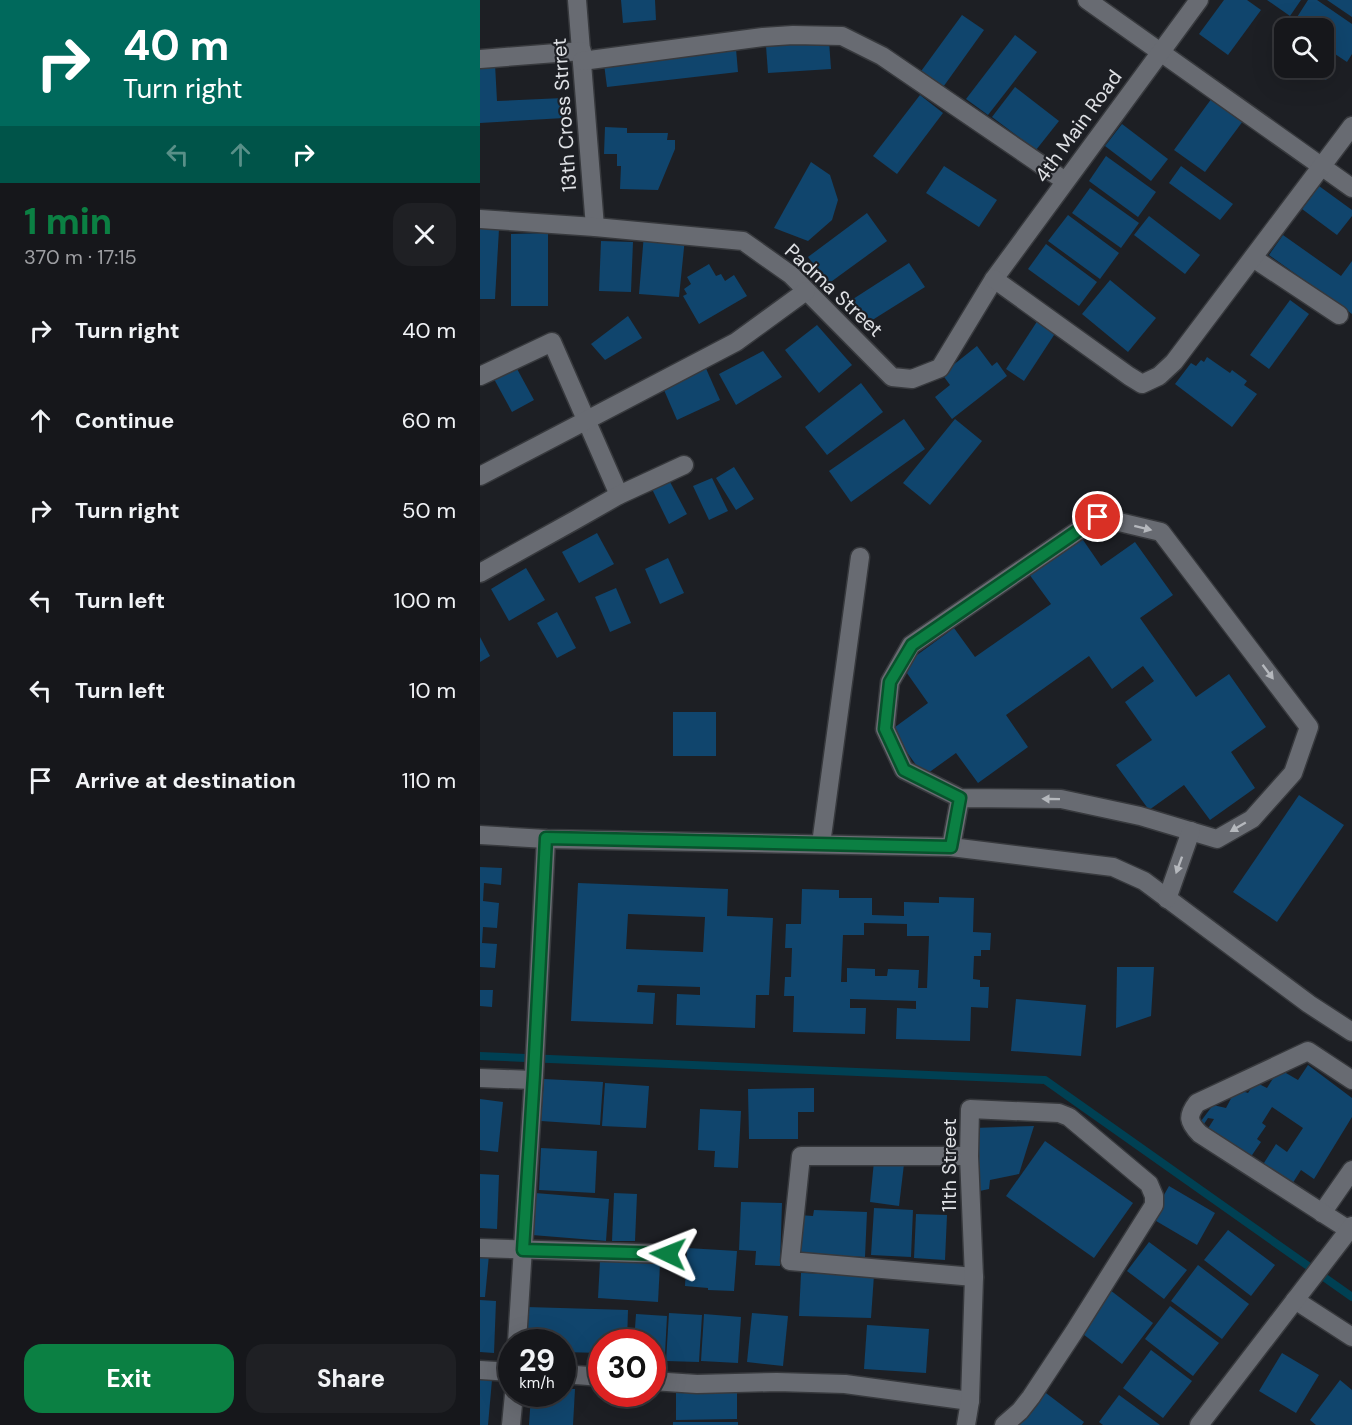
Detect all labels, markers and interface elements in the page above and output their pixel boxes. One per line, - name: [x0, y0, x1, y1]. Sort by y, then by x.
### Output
- text: 40 m: [123, 18, 229, 73]
- map controls: [1274, 18, 1334, 78]
- button: search: [1274, 18, 1334, 78]
- icon: right: [24, 24, 102, 102]
- street label: 13th Cross Strret: [546, 37, 582, 193]
- street label: 4th Main Road: [1028, 65, 1128, 187]
- text: Turn right: [123, 71, 243, 106]
- icon: left: [161, 138, 194, 171]
- icon: ahead: [224, 138, 257, 171]
- icon: right: [287, 138, 320, 171]
- text: 1 min: [24, 198, 112, 245]
- button: close: [393, 203, 456, 266]
- street label: Padma Street: [779, 238, 889, 342]
- text: 370 m · 17:15: [24, 244, 137, 270]
- icon: right: [24, 314, 57, 347]
- text: Turn right: [75, 316, 180, 345]
- text: 40 m: [402, 316, 456, 345]
- icon: ahead: [24, 404, 57, 437]
- text: Continue: [75, 406, 174, 435]
- text: 60 m: [402, 406, 456, 435]
- pin: [1072, 491, 1123, 542]
- icon: right: [24, 494, 57, 527]
- text: Turn right: [75, 496, 180, 525]
- text: 50 m: [402, 496, 456, 525]
- icon: arrive: [1081, 500, 1114, 533]
- one-way arrow: [1134, 523, 1152, 533]
- icon: left: [24, 584, 57, 617]
- text: Turn left: [75, 586, 165, 615]
- text: 100 m: [394, 586, 456, 615]
- one-way arrow: [1262, 664, 1274, 680]
- icon: left: [24, 674, 57, 707]
- text: Turn left: [75, 676, 165, 705]
- text: 10 m: [409, 676, 456, 705]
- icon: arrive: [24, 764, 57, 797]
- text: Arrive at destination: [75, 766, 296, 795]
- text: 110 m: [402, 766, 456, 795]
- one-way arrow: [1042, 794, 1061, 804]
- one-way arrow: [1229, 822, 1246, 832]
- one-way arrow: [1173, 856, 1183, 874]
- street label: 11th Street: [936, 1118, 962, 1212]
- position arrow: [636, 1222, 700, 1286]
- speed limit sign: 30: [588, 1329, 666, 1407]
- text: 29: [519, 1341, 555, 1380]
- button: Exit: [24, 1344, 234, 1413]
- button: Share: [246, 1344, 456, 1413]
- text: km/h: [519, 1373, 555, 1393]

